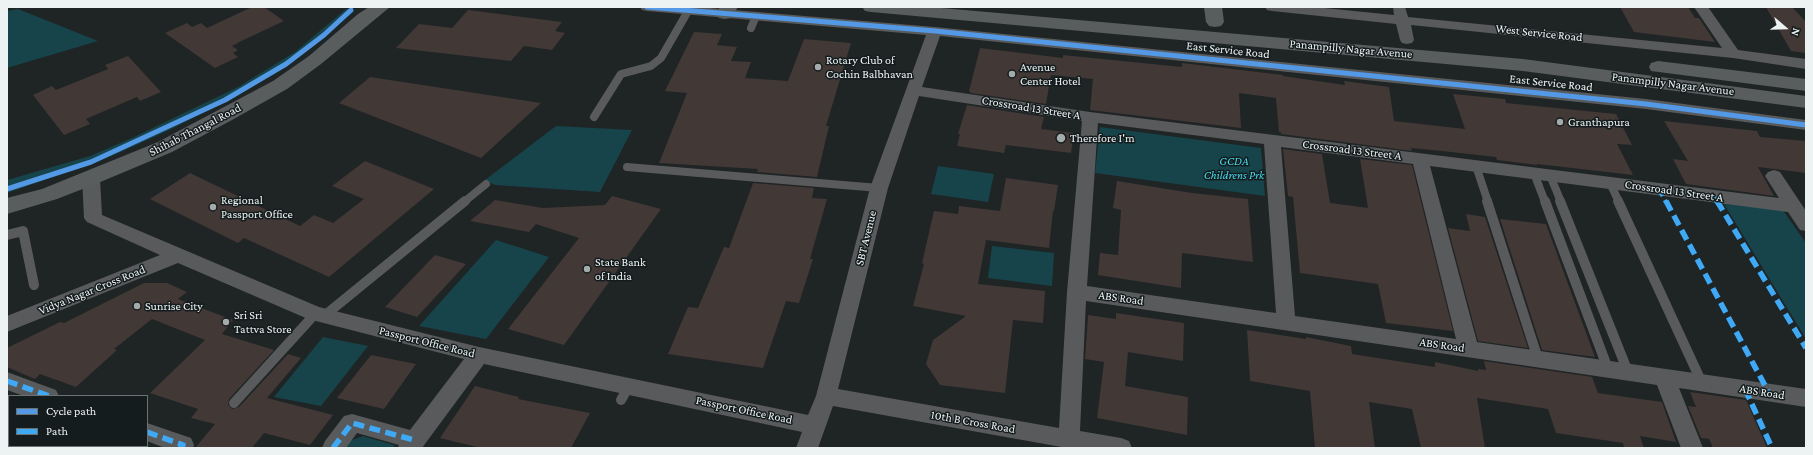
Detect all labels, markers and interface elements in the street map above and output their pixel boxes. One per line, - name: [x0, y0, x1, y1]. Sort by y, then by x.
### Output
- north arrow: [1765, 8, 1805, 48]
- street label: West Service Road: [1495, 21, 1583, 45]
- text: N: [1789, 27, 1803, 38]
- street label: Panampilly Nagar Avenue: [1289, 36, 1413, 62]
- street label: East Service Road: [1186, 38, 1270, 62]
- place label: Rotary Club of Cochin Balbhavan: [826, 53, 913, 81]
- place label: Avenue Center Hotel: [1020, 60, 1081, 88]
- marker: Rotary Club of Cochin Balbhavan: [813, 62, 823, 72]
- marker: Avenue Center Hotel: [1007, 69, 1017, 79]
- street label: Panampilly Nagar Avenue: [1611, 69, 1735, 99]
- street label: East Service Road: [1509, 71, 1593, 95]
- street label: Crossroad 13 Street A: [981, 93, 1081, 123]
- street label: Shihab Thangal Road: [146, 101, 244, 159]
- place label: Granthapura: [1568, 115, 1630, 129]
- marker: Granthapura: [1555, 117, 1565, 127]
- place label: Therefore I'm: [1070, 131, 1135, 145]
- marker: Therefore I'm: [1055, 132, 1067, 144]
- street label: Crossroad 13 Street A: [1302, 137, 1402, 163]
- park label: GCDA Childrens Prk: [1204, 154, 1264, 182]
- street label: Crossroad 13 Street A: [1624, 177, 1724, 205]
- place label: Regional Passport Office: [221, 193, 293, 221]
- marker: Regional Passport Office: [208, 202, 218, 212]
- street label: SBT Avenue: [852, 209, 880, 267]
- place label: State Bank of India: [595, 255, 646, 283]
- street label: Vidya Nagar Cross Road: [37, 262, 147, 318]
- marker: State Bank of India: [582, 264, 592, 274]
- street label: ABS Road: [1097, 288, 1145, 308]
- place label: Sunrise City: [145, 299, 203, 313]
- marker: Sunrise City: [132, 301, 142, 311]
- place label: Sri Sri Tattva Store: [234, 308, 292, 336]
- marker: Sri Sri Tattva Store: [221, 317, 231, 327]
- street label: Passport Office Road: [378, 323, 476, 361]
- street label: ABS Road: [1418, 335, 1466, 355]
- street label: ABS Road: [1738, 381, 1786, 403]
- street label: Passport Office Road: [694, 393, 794, 427]
- legend: [8, 395, 148, 447]
- text: Cycle path: [46, 404, 96, 418]
- street label: 10th B Cross Road: [930, 408, 1016, 436]
- text: Path: [46, 424, 68, 438]

